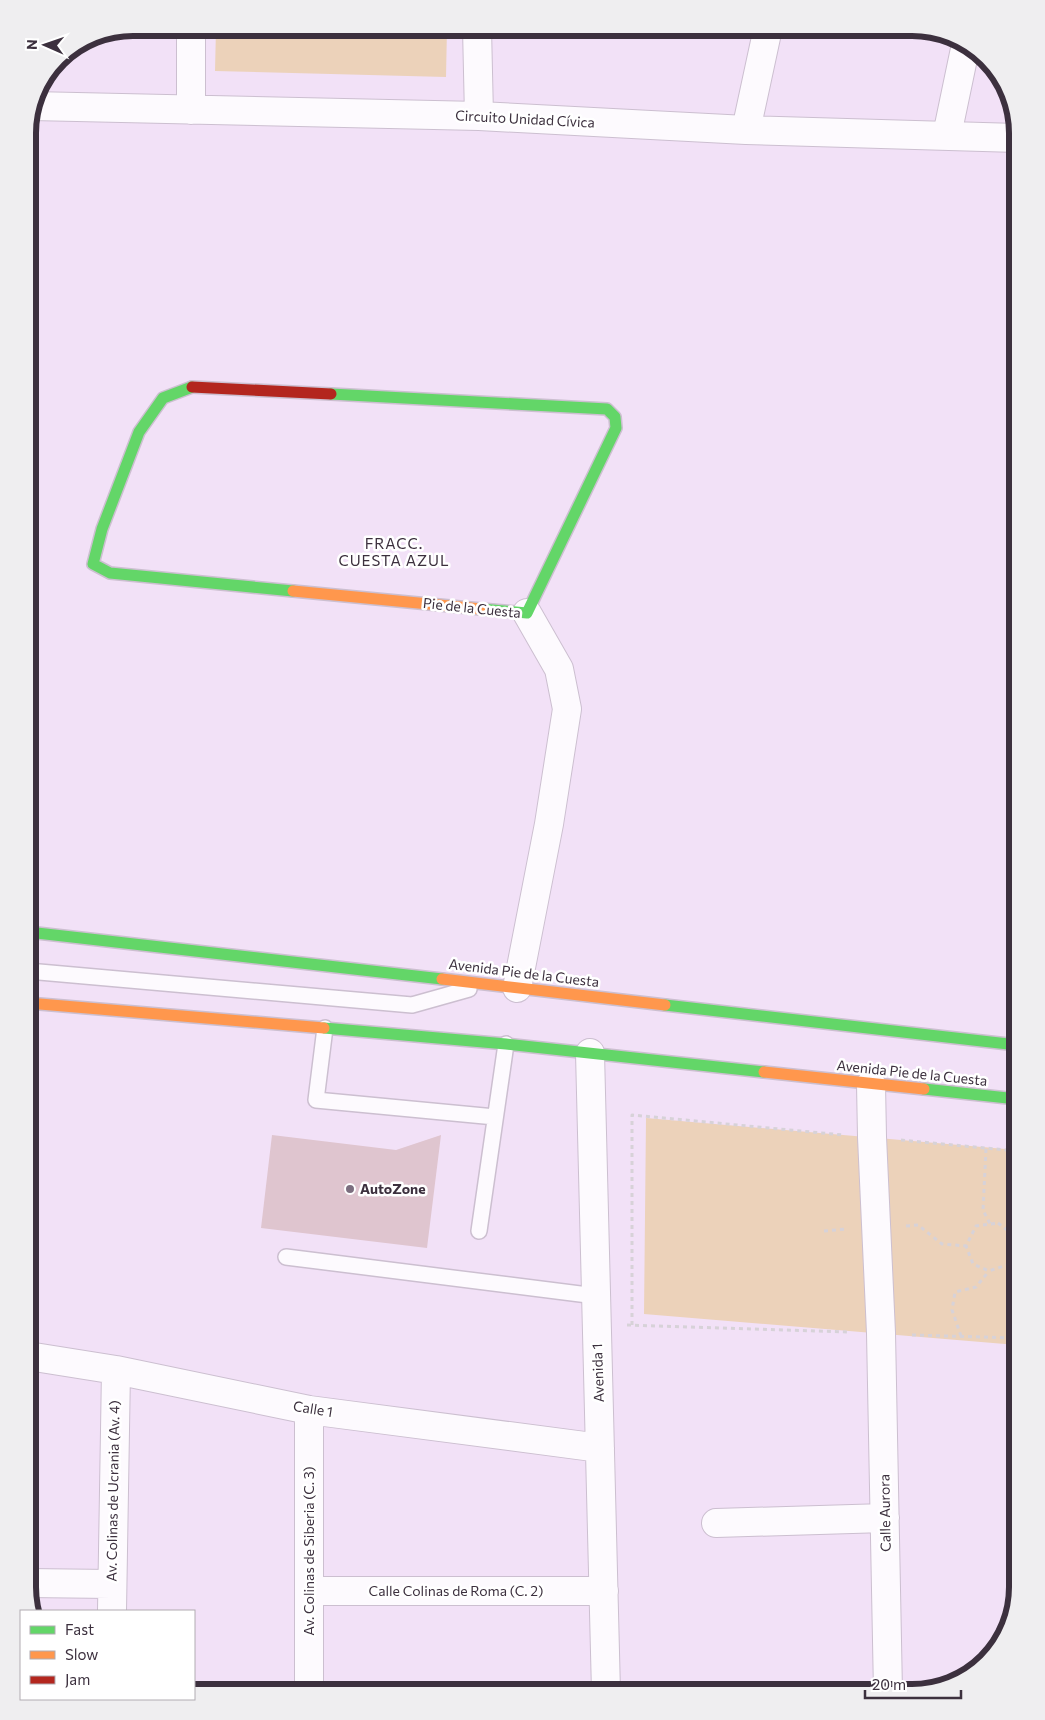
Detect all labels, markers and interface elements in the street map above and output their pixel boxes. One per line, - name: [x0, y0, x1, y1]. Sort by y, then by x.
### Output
- north arrow: [20, 20, 70, 70]
- text: N: [23, 39, 40, 50]
- street label: Circuito Unidad Cívica: [455, 106, 595, 131]
- district label: FRACC. CUESTA AZUL: [338, 534, 450, 569]
- street label: Pie de la Cuesta: [422, 594, 522, 621]
- street label: Avenida Pie de la Cuesta: [448, 955, 600, 990]
- street label: Avenida Pie de la Cuesta: [836, 1056, 988, 1089]
- place label: AutoZone: [360, 1180, 426, 1197]
- marker: AutoZone: [344, 1183, 356, 1195]
- street label: Avenida 1: [588, 1343, 607, 1403]
- street label: Calle 1: [292, 1397, 334, 1420]
- street label: Av. Colinas de Ucrania (Av. 4): [102, 1400, 123, 1582]
- street label: Av. Colinas de Siberia (C. 3): [300, 1466, 317, 1636]
- street label: Calle Aurora: [875, 1474, 894, 1552]
- street label: Calle Colinas de Roma (C. 2): [369, 1582, 543, 1599]
- legend: [20, 1610, 195, 1700]
- text: Fast: [65, 1620, 94, 1638]
- text: Slow: [65, 1645, 98, 1663]
- scale bar: [865, 1668, 961, 1700]
- text: Jam: [65, 1670, 90, 1688]
- text: 20 m: [872, 1675, 906, 1693]

